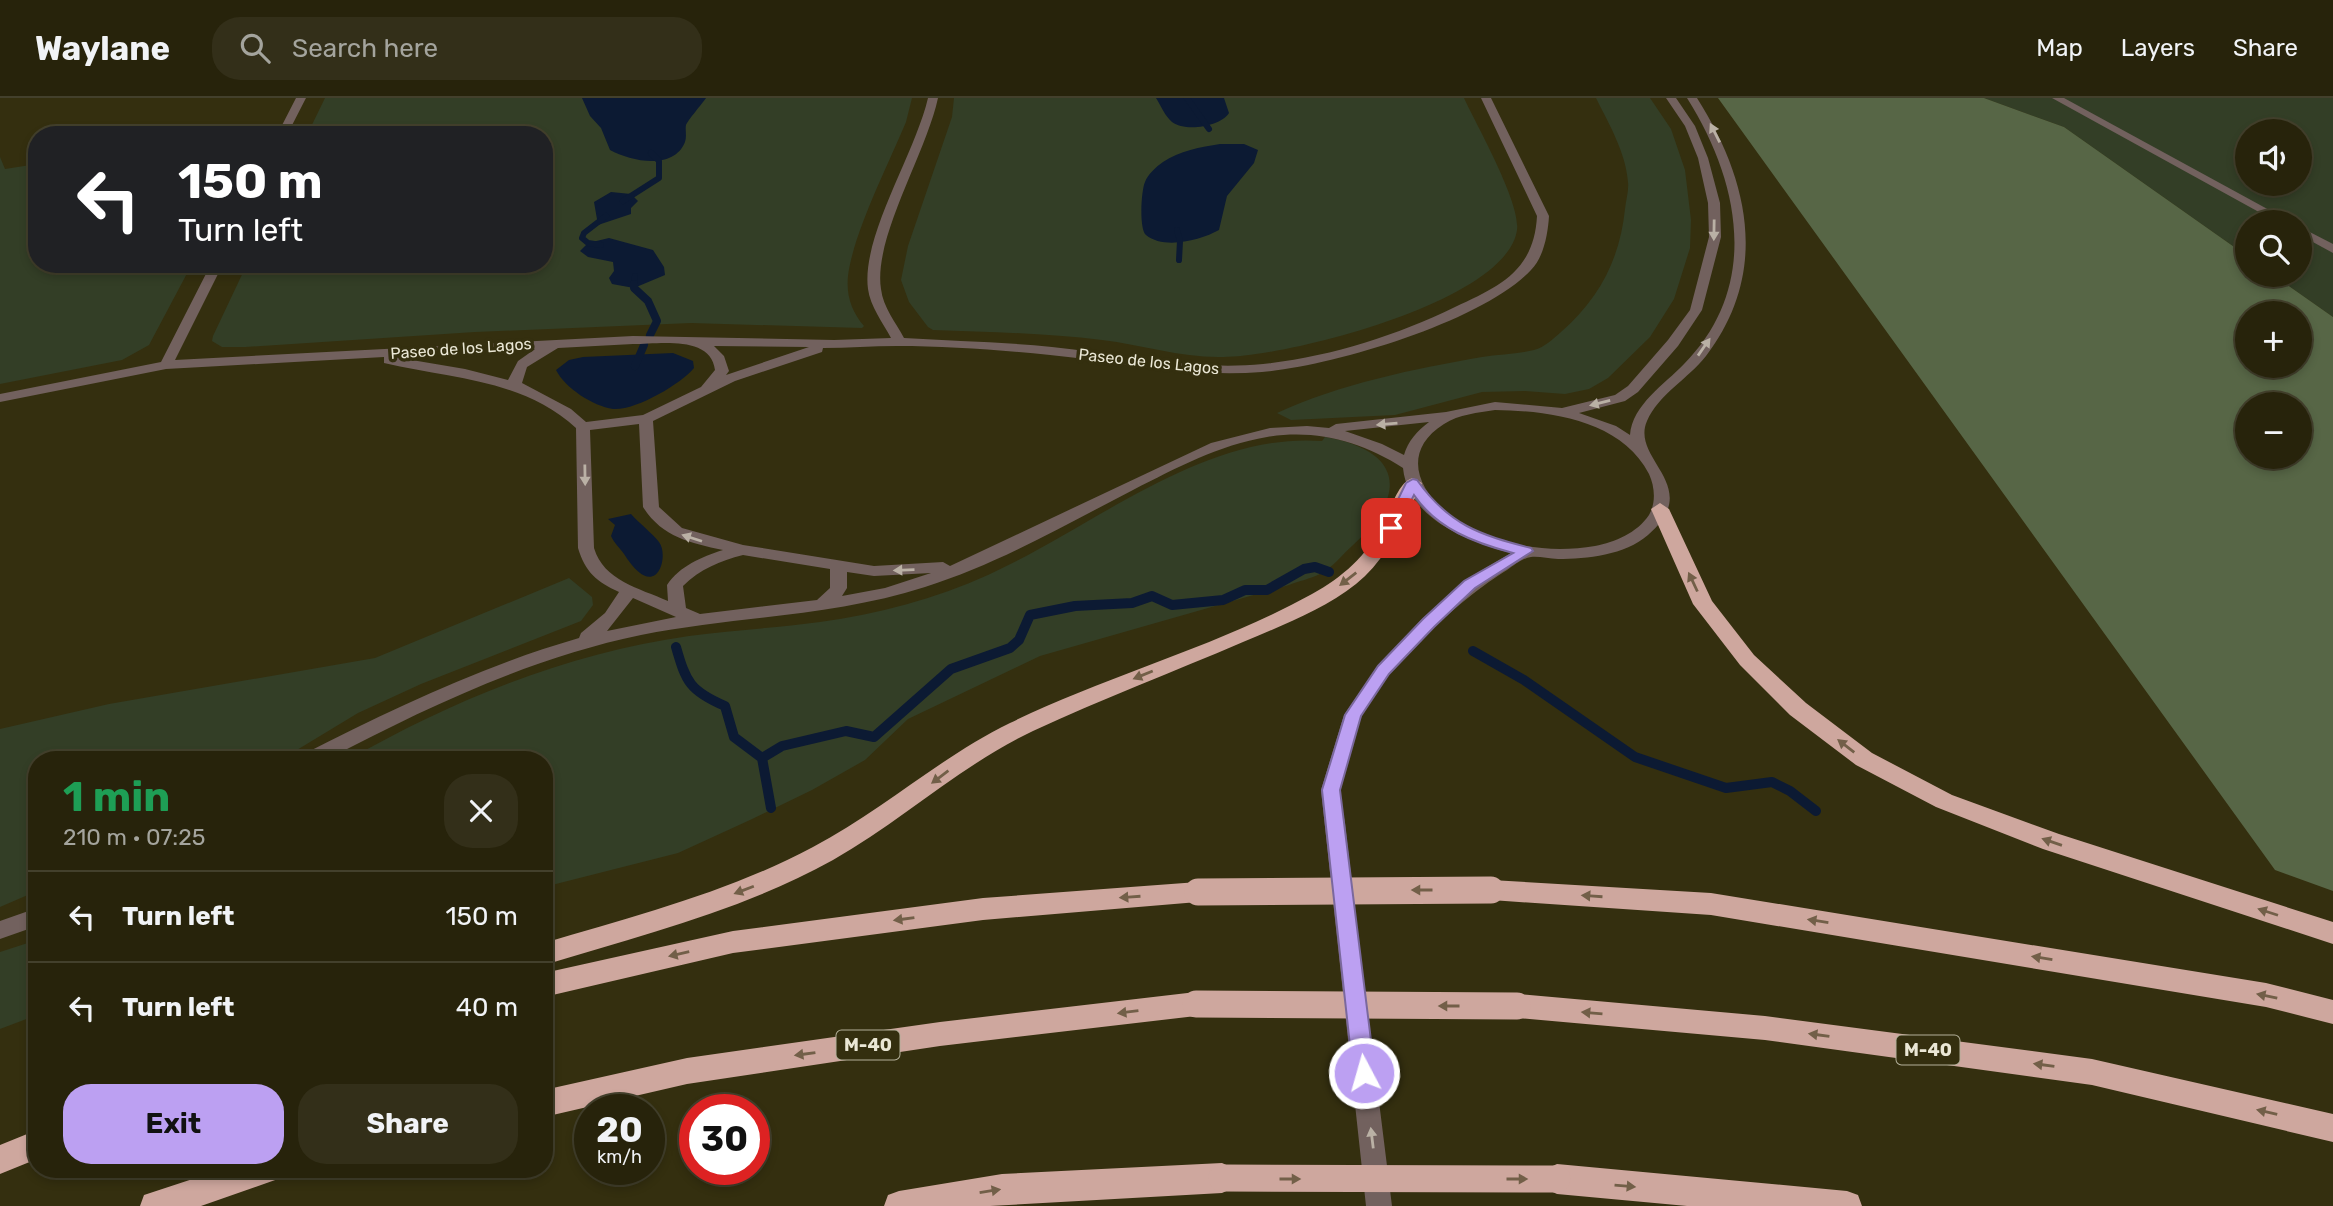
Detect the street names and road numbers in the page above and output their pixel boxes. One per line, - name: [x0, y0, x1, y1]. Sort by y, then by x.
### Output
- street label: Paseo de los Lagos: [390, 334, 532, 363]
- street label: Paseo de los Lagos: [1078, 345, 1220, 378]
- road number: M-40: [836, 1030, 900, 1060]
- road number: M-40: [1896, 1035, 1960, 1065]

